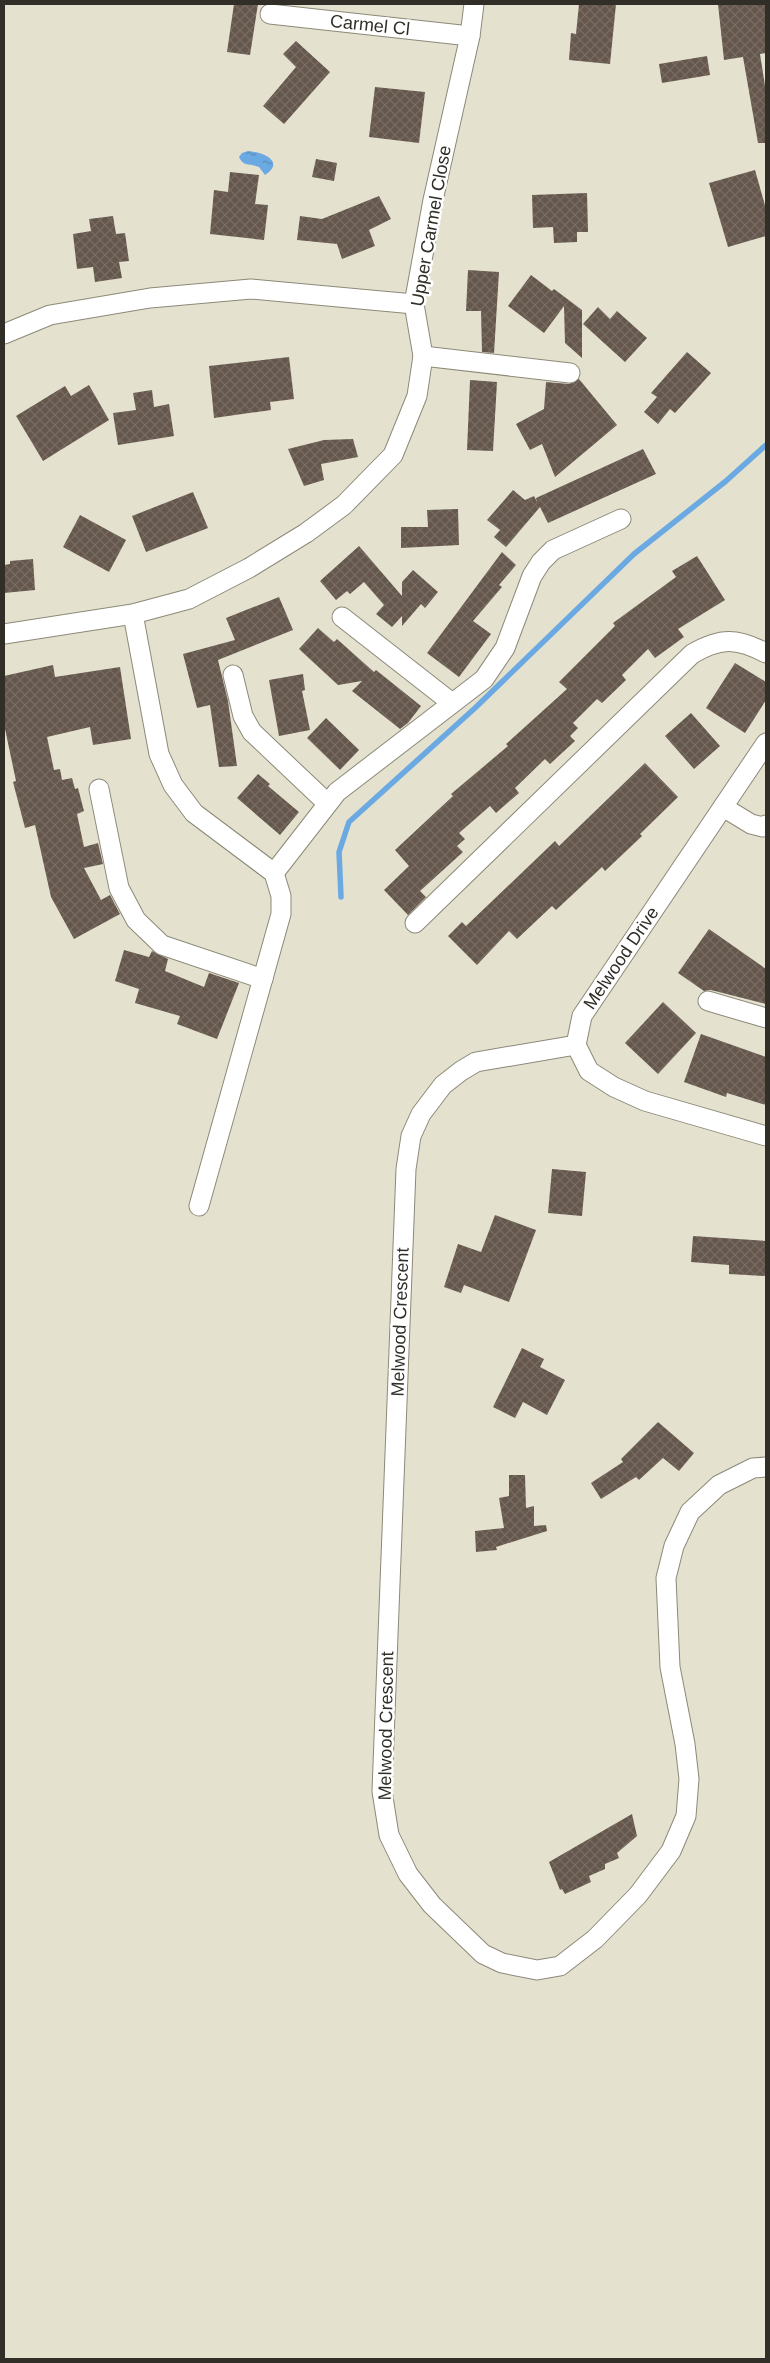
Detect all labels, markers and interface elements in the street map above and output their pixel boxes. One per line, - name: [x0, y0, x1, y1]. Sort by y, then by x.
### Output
- street label: Carmel Cl: [329, 11, 411, 39]
- street label: Upper Carmel Close: [407, 144, 455, 308]
- street label: Melwood Drive: [579, 903, 663, 1013]
- street label: Melwood Crescent: [387, 1247, 413, 1397]
- street label: Melwood Crescent: [375, 1651, 397, 1801]

